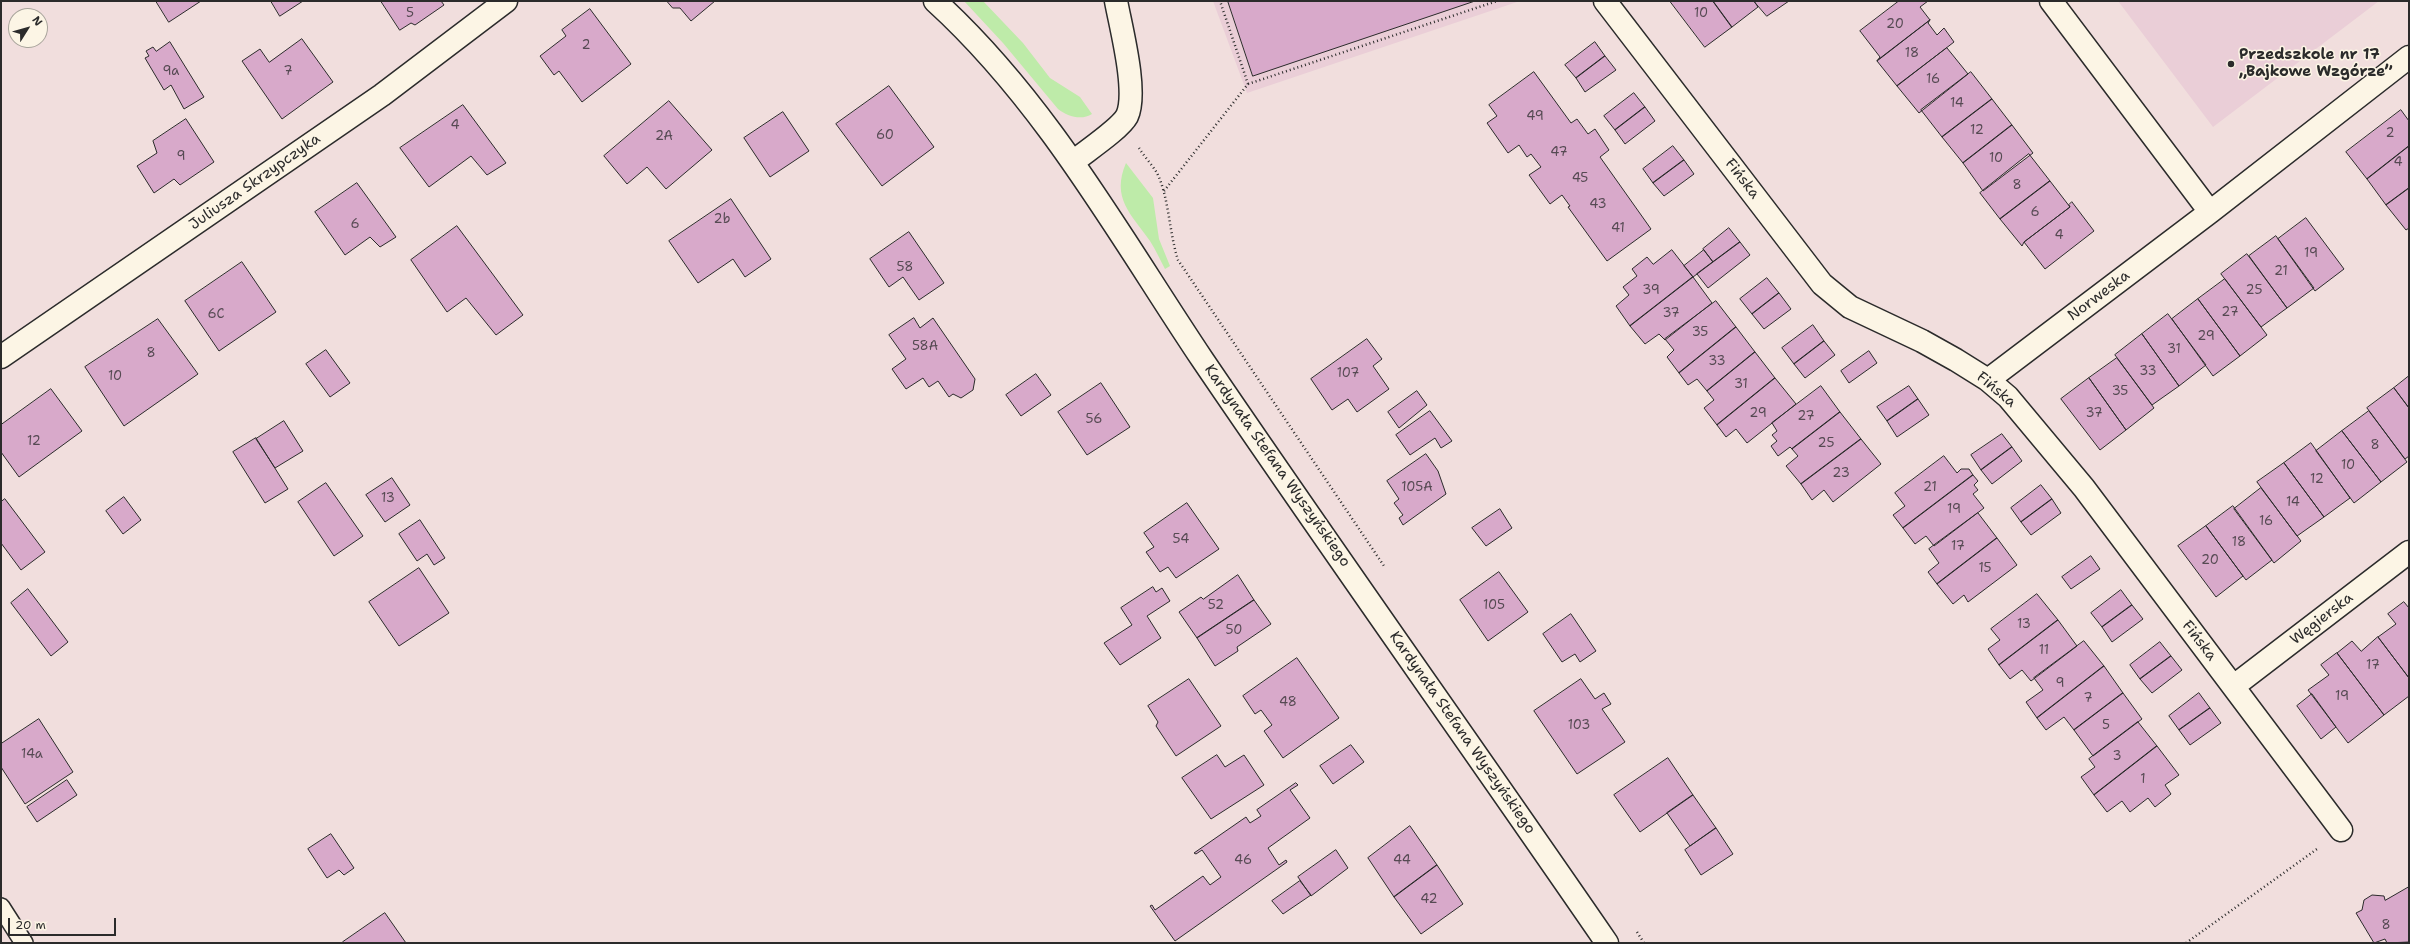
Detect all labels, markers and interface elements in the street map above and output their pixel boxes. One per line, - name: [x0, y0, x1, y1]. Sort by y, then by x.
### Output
- house number: 5: [406, 6, 414, 22]
- house number: 10: [1694, 6, 1708, 22]
- north arrow: [8, 8, 48, 48]
- text: N: [29, 13, 46, 29]
- house number: 20: [1886, 17, 1904, 33]
- house number: 2: [581, 38, 591, 54]
- house number: 18: [1905, 46, 1919, 62]
- place label: Przedszkole nr 17 „Bajkowe Wzgórze”: [2239, 46, 2392, 81]
- marker: Przedszkole nr 17 „Bajkowe Wzgórze”: [2226, 59, 2236, 69]
- house number: 9a: [163, 64, 179, 80]
- house number: 7: [283, 64, 293, 80]
- house number: 16: [1926, 72, 1940, 88]
- house number: 14: [1950, 96, 1964, 112]
- house number: 49: [1526, 109, 1544, 125]
- house number: 4: [450, 118, 460, 134]
- house number: 12: [1970, 123, 1984, 139]
- house number: 2: [2385, 126, 2395, 142]
- house number: 60: [876, 128, 894, 144]
- house number: 2A: [655, 129, 673, 145]
- street label: Juliusza Skrzypczyka: [186, 130, 324, 234]
- house number: 47: [1550, 145, 1568, 161]
- house number: 9: [176, 149, 186, 165]
- house number: 10: [1989, 151, 2003, 167]
- street label: Fińska: [1721, 155, 1763, 203]
- house number: 4: [2393, 155, 2403, 171]
- house number: 45: [1572, 171, 1588, 187]
- house number: 8: [2012, 178, 2022, 194]
- house number: 43: [1589, 197, 1607, 213]
- house number: 6: [2030, 205, 2040, 221]
- house number: 2b: [714, 212, 730, 228]
- house number: 6: [350, 217, 360, 233]
- house number: 41: [1611, 221, 1625, 237]
- house number: 4: [2054, 228, 2064, 244]
- house number: 19: [2304, 246, 2318, 262]
- house number: 58: [897, 260, 913, 276]
- house number: 21: [2274, 264, 2288, 280]
- street label: Norweska: [2064, 267, 2134, 325]
- house number: 39: [1642, 283, 1660, 299]
- house number: 25: [2246, 283, 2262, 299]
- house number: 27: [2221, 305, 2239, 321]
- house number: 37: [1662, 306, 1680, 322]
- house number: 6C: [208, 307, 224, 323]
- house number: 35: [1692, 325, 1708, 341]
- house number: 29: [2197, 329, 2215, 345]
- house number: 58A: [912, 339, 938, 355]
- house number: 31: [2167, 342, 2181, 358]
- house number: 8: [146, 346, 156, 362]
- house number: 33: [1708, 354, 1726, 370]
- street label: Kardynała Stefana Wyszyńskiego: [1200, 361, 1354, 571]
- house number: 33: [2139, 364, 2157, 380]
- house number: 107: [1337, 366, 1359, 382]
- street label: Fińska: [1973, 368, 2019, 412]
- house number: 10: [108, 369, 122, 385]
- house number: 31: [1734, 377, 1748, 393]
- house number: 35: [2112, 384, 2128, 400]
- house number: 29: [1749, 406, 1767, 422]
- house number: 37: [2085, 406, 2103, 422]
- house number: 27: [1797, 409, 1815, 425]
- house number: 56: [1086, 412, 1102, 428]
- house number: 12: [27, 434, 41, 450]
- house number: 25: [1818, 436, 1834, 452]
- house number: 8: [2370, 438, 2380, 454]
- house number: 10: [2341, 458, 2355, 474]
- house number: 23: [1832, 466, 1850, 482]
- house number: 12: [2310, 472, 2324, 488]
- house number: 105A: [1401, 480, 1433, 496]
- house number: 21: [1923, 480, 1937, 496]
- house number: 13: [381, 491, 395, 507]
- house number: 14: [2286, 495, 2300, 511]
- house number: 19: [1947, 502, 1961, 518]
- house number: 16: [2259, 514, 2273, 530]
- house number: 54: [1173, 532, 1189, 548]
- house number: 18: [2232, 535, 2246, 551]
- house number: 17: [1951, 539, 1965, 555]
- house number: 20: [2201, 553, 2219, 569]
- house number: 15: [1978, 561, 1992, 577]
- street label: Węgierska: [2287, 589, 2357, 649]
- house number: 52: [1208, 598, 1224, 614]
- house number: 105: [1483, 598, 1505, 614]
- house number: 13: [2017, 617, 2031, 633]
- street label: Fińska: [2178, 617, 2220, 665]
- house number: 50: [1226, 623, 1242, 639]
- street label: Kardynała Stefana Wyszyńskiego: [1385, 628, 1539, 838]
- house number: 11: [2039, 643, 2049, 659]
- house number: 17: [2366, 658, 2380, 674]
- house number: 9: [2055, 676, 2065, 692]
- house number: 19: [2335, 689, 2349, 705]
- house number: 7: [2083, 691, 2093, 707]
- house number: 48: [1279, 695, 1297, 711]
- house number: 103: [1568, 718, 1590, 734]
- house number: 5: [2102, 718, 2110, 734]
- house number: 14a: [21, 747, 43, 763]
- house number: 3: [2112, 749, 2122, 765]
- house number: 1: [2140, 772, 2146, 788]
- house number: 46: [1234, 853, 1252, 869]
- house number: 44: [1393, 853, 1411, 869]
- house number: 42: [1420, 892, 1438, 908]
- scale bar: [10, 910, 118, 936]
- text: 20 m: [15, 917, 46, 933]
- house number: 8: [2381, 918, 2391, 934]

